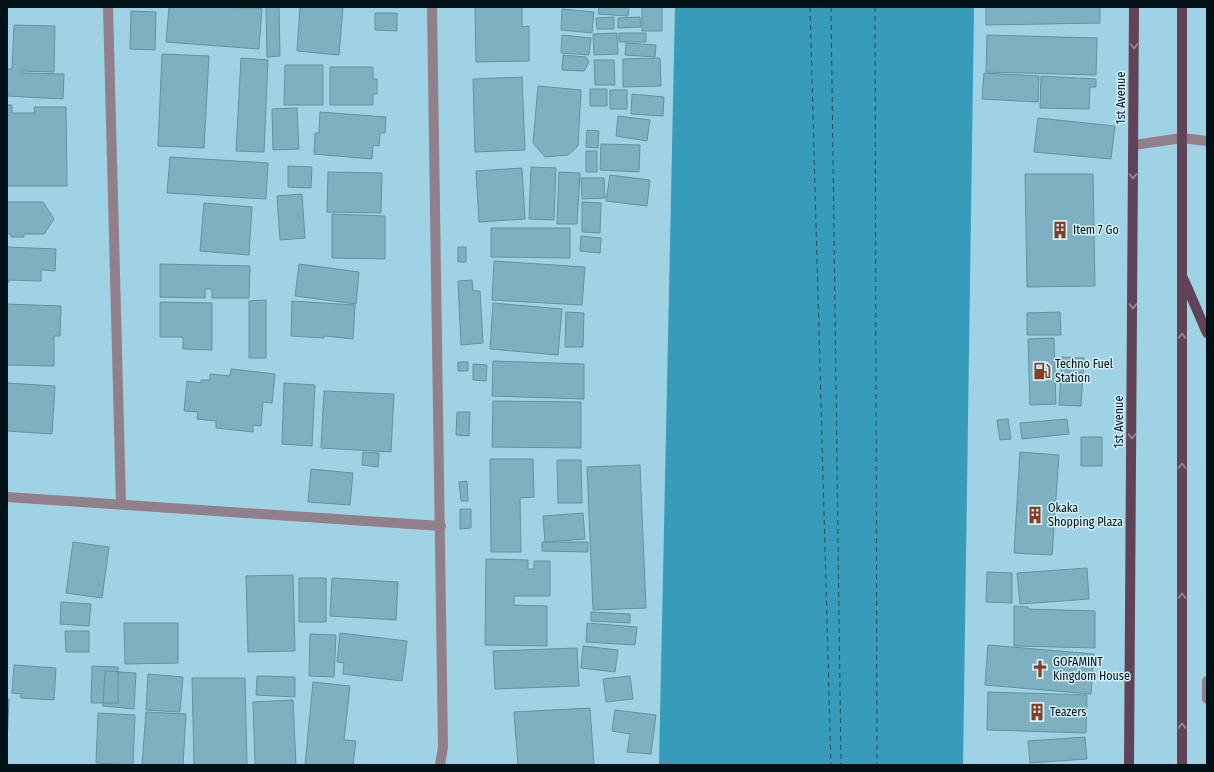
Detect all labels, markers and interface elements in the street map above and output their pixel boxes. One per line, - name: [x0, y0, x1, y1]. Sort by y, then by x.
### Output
- one-way arrow: [1130, 43, 1138, 49]
- street label: 1st Avenue: [1114, 72, 1128, 124]
- one-way arrow: [1129, 173, 1137, 179]
- building icon: Item 7 Go: [1050, 220, 1070, 240]
- place label: Item 7 Go: [1073, 223, 1119, 237]
- one-way arrow: [1128, 303, 1137, 309]
- one-way arrow: [1178, 333, 1186, 339]
- place label: Techno Fuel Station: [1055, 357, 1113, 385]
- fuel station icon: Techno Fuel Station: [1032, 361, 1052, 381]
- street label: 1st Avenue: [1112, 396, 1126, 448]
- one-way arrow: [1128, 433, 1136, 439]
- one-way arrow: [1178, 463, 1186, 469]
- place label: Okaka Shopping Plaza: [1048, 501, 1123, 529]
- building icon: Okaka Shopping Plaza: [1025, 505, 1045, 525]
- one-way arrow: [1178, 593, 1186, 599]
- place label: GOFAMINT Kingdom House: [1053, 655, 1130, 683]
- church icon: GOFAMINT Kingdom House: [1030, 659, 1050, 679]
- building icon: Teazers: [1027, 702, 1047, 722]
- place label: Teazers: [1050, 705, 1086, 719]
- one-way arrow: [1178, 723, 1186, 729]

